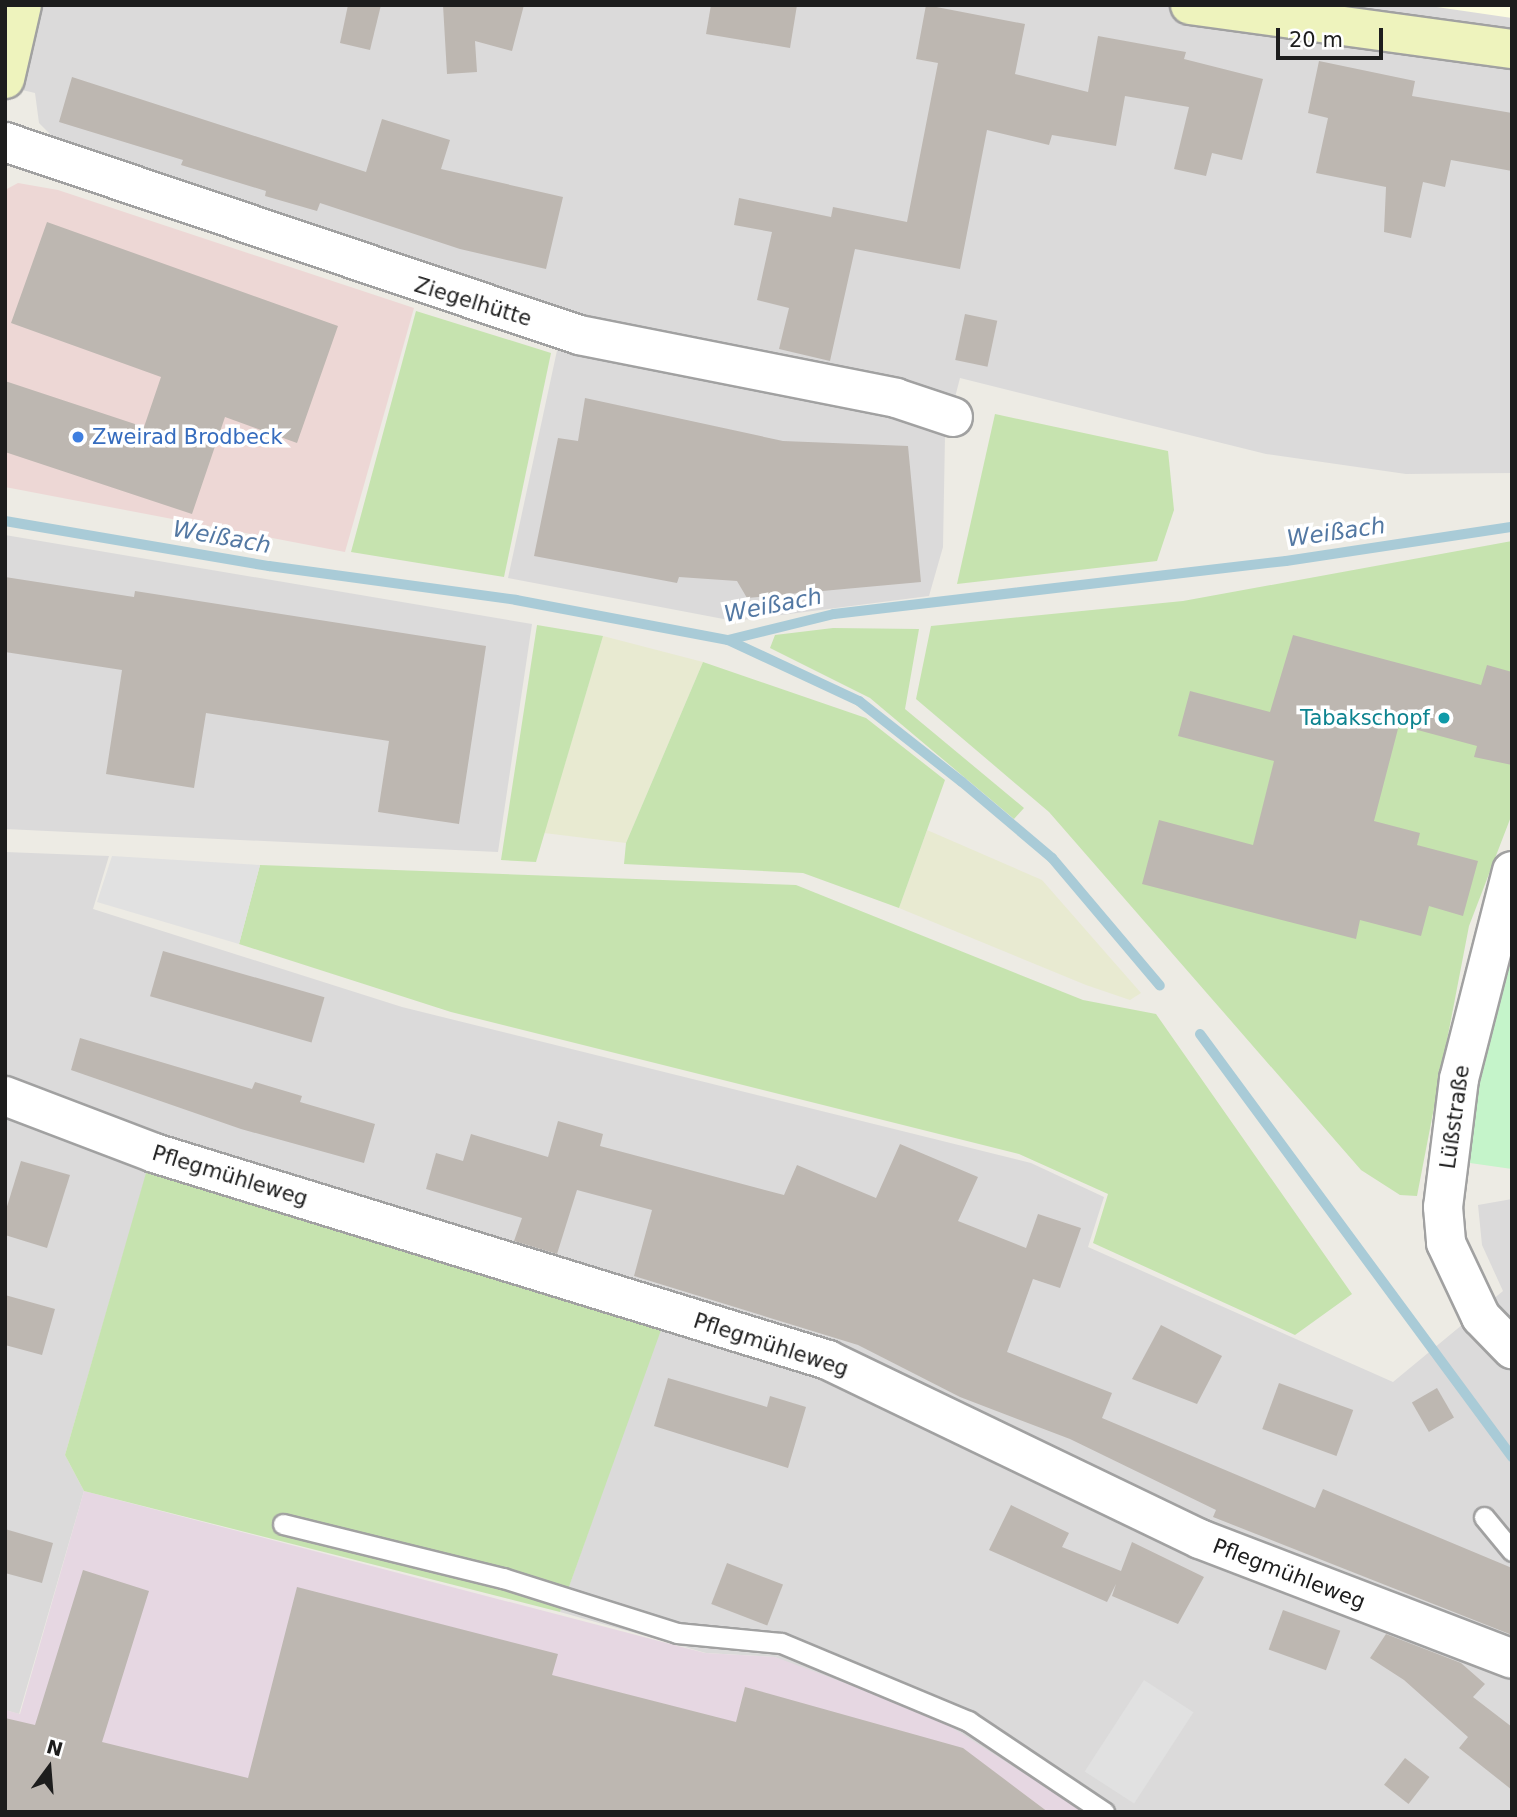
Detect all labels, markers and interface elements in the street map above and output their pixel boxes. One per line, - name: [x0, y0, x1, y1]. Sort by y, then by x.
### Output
- scale bar: [1279, 14, 1386, 58]
- text: 20 m: [1289, 28, 1343, 52]
- street label: Ziegelhütte: [411, 272, 535, 332]
- place label: Zweirad Brodbeck: [92, 424, 283, 450]
- marker: Zweirad Brodbeck: [70, 429, 86, 445]
- water label: Weißach: [1285, 511, 1387, 553]
- water label: Weißach: [171, 515, 273, 559]
- water label: Weißach: [722, 582, 824, 628]
- place label: Tabakschopf: [1300, 705, 1430, 731]
- marker: Tabakschopf: [1436, 710, 1452, 726]
- street label: Lüßstraße: [1435, 1063, 1475, 1171]
- street label: Pflegmühleweg: [149, 1140, 311, 1212]
- street label: Pflegmühleweg: [690, 1308, 852, 1382]
- street label: Pflegmühleweg: [1209, 1533, 1369, 1615]
- north arrow: [14, 1733, 84, 1803]
- text: N: [44, 1735, 65, 1761]

